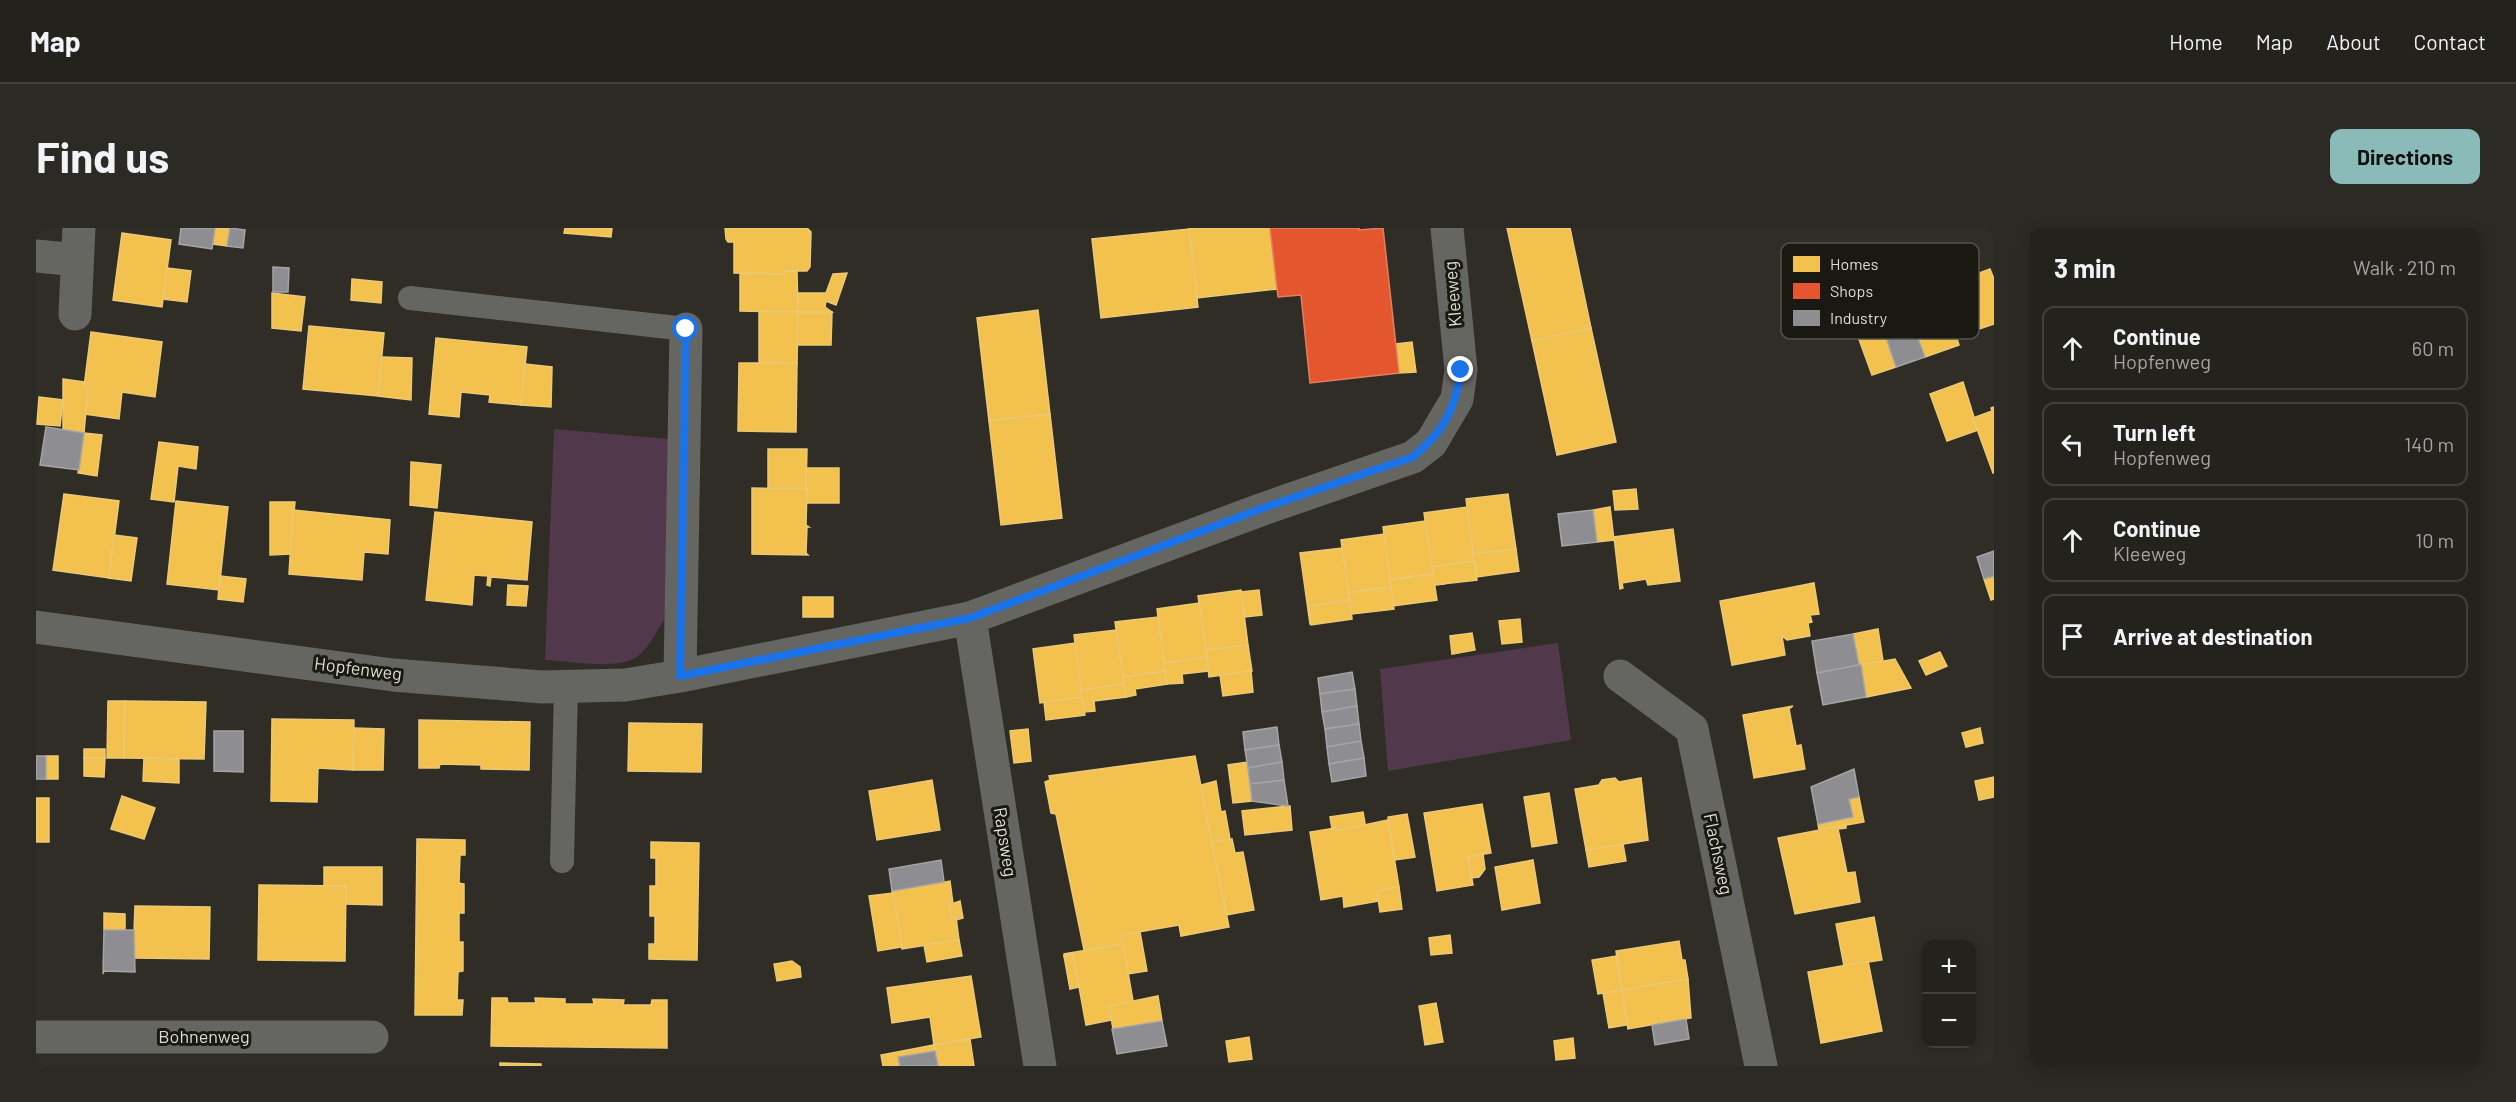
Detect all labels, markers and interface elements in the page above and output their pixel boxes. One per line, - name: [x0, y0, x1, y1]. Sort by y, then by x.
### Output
- text: Map: [30, 24, 81, 58]
- text: Home: [2169, 29, 2223, 54]
- text: Map: [2256, 29, 2293, 54]
- text: About: [2326, 29, 2381, 54]
- text: Contact: [2414, 29, 2486, 54]
- button: Directions: [2330, 129, 2480, 184]
- text: Find us: [36, 131, 169, 181]
- legend: [1781, 243, 1979, 339]
- text: 3 min: [2054, 252, 2116, 283]
- text: Homes: [1830, 254, 1878, 273]
- text: Walk · 210 m: [2353, 255, 2456, 279]
- street label: Kleeweg: [1438, 260, 1466, 328]
- text: Shops: [1830, 281, 1873, 300]
- text: Industry: [1830, 308, 1888, 327]
- route start: [672, 315, 698, 341]
- text: Continue: [2113, 323, 2201, 349]
- icon: ahead: [2056, 332, 2089, 365]
- text: 60 m: [2412, 336, 2454, 360]
- text: Hopfenweg: [2113, 349, 2211, 373]
- route end: [1447, 356, 1473, 382]
- text: Turn left: [2113, 419, 2196, 445]
- icon: left: [2056, 428, 2089, 461]
- text: 140 m: [2404, 432, 2454, 456]
- text: Hopfenweg: [2113, 445, 2211, 469]
- text: Continue: [2113, 515, 2201, 541]
- icon: ahead: [2056, 524, 2089, 557]
- text: 10 m: [2415, 528, 2454, 552]
- text: Kleeweg: [2113, 541, 2186, 565]
- icon: arrive: [2056, 620, 2089, 653]
- text: Arrive at destination: [2113, 623, 2312, 649]
- street label: Hopfenweg: [313, 652, 403, 684]
- street label: Rapsweg: [990, 805, 1022, 878]
- street label: Flachsweg: [1700, 811, 1738, 896]
- map controls: [1922, 940, 1976, 1048]
- button: +: [1922, 940, 1976, 994]
- button: −: [1922, 994, 1976, 1048]
- street label: Bohnenweg: [158, 1025, 250, 1047]

